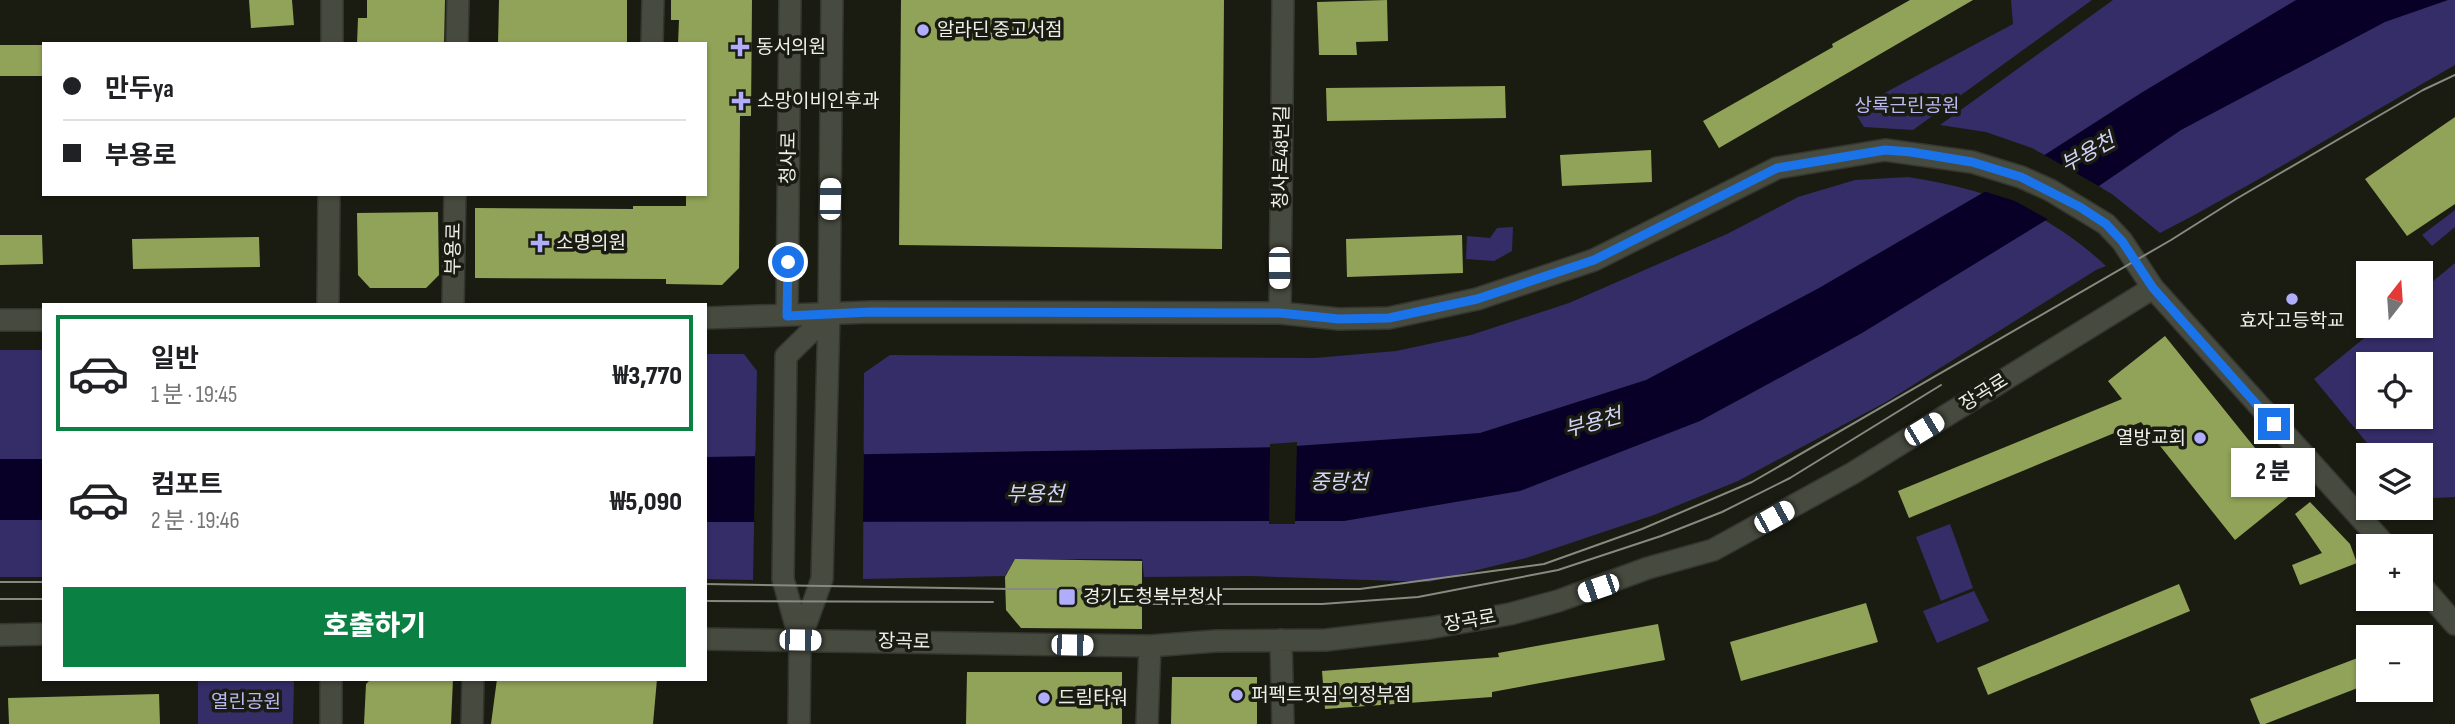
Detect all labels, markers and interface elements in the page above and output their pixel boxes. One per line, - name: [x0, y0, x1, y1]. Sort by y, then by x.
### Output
- place label: 알라딘 중고서점: [937, 19, 1062, 42]
- marker: 알라딘 중고서점: [915, 22, 931, 38]
- place label: 동서의원: [756, 36, 826, 59]
- marker: 동서의원: [730, 37, 750, 57]
- text: 만두ya: [105, 74, 174, 105]
- place label: 소망이비인후과: [757, 90, 879, 113]
- marker: 소망이비인후과: [731, 91, 751, 111]
- park label: 상록근린공원: [1855, 95, 1959, 118]
- street label: 청사로48번길: [1270, 105, 1294, 209]
- water label: 부용천: [2057, 127, 2122, 178]
- street label: 청사로: [777, 132, 801, 184]
- text: 부용로: [105, 141, 177, 172]
- car: [820, 178, 841, 220]
- street label: 부용로: [442, 223, 466, 275]
- place label: 소명의원: [556, 232, 626, 255]
- marker: 소명의원: [530, 233, 550, 253]
- route start: [772, 246, 804, 278]
- car: [1269, 247, 1290, 289]
- north arrow: [2356, 261, 2432, 338]
- map controls: [2356, 261, 2433, 702]
- marker: 효자고등학교: [2284, 291, 2300, 307]
- place label: 효자고등학교: [2240, 310, 2344, 333]
- icon: car: [67, 342, 130, 405]
- text: 일반: [151, 344, 199, 375]
- button: locate: [2356, 352, 2433, 429]
- text: ₩3,770: [613, 361, 682, 392]
- street label: 장곡로: [1956, 369, 2012, 417]
- text: 1 분 · 19:45: [151, 381, 237, 409]
- water label: 부용천: [1562, 403, 1627, 443]
- route end: [2258, 408, 2290, 440]
- car: [1901, 409, 1948, 449]
- place label: 열방교회: [2116, 427, 2186, 450]
- marker: 열방교회: [2192, 430, 2208, 446]
- button: layers: [2356, 443, 2433, 520]
- callout: 2 분: [2232, 448, 2316, 498]
- text: 2 분: [2255, 458, 2291, 486]
- icon: car: [67, 468, 130, 531]
- text: 컴포트: [151, 470, 223, 501]
- water label: 중랑천: [1310, 470, 1371, 495]
- water label: 부용천: [1006, 482, 1067, 507]
- text: ₩5,090: [610, 487, 682, 518]
- car: [1751, 498, 1798, 536]
- text: 2 분 · 19:46: [151, 507, 239, 535]
- button: +: [2356, 534, 2433, 611]
- car: [1575, 571, 1622, 605]
- place label: 경기도청북부청사: [1083, 586, 1223, 609]
- button: 호출하기: [63, 587, 686, 667]
- marker: 경기도청북부청사: [1057, 587, 1077, 607]
- street label: 장곡로: [1442, 605, 1498, 637]
- button: −: [2356, 625, 2433, 702]
- car: [779, 629, 822, 651]
- street label: 장곡로: [878, 630, 930, 654]
- car: [1051, 634, 1094, 656]
- place label: 퍼펙트핏짐 의정부점: [1251, 684, 1411, 707]
- place label: 드림타워: [1058, 687, 1128, 710]
- marker: 퍼펙트핏짐 의정부점: [1229, 687, 1245, 703]
- marker: 드림타워: [1036, 690, 1052, 706]
- park label: 열린공원: [211, 691, 281, 714]

